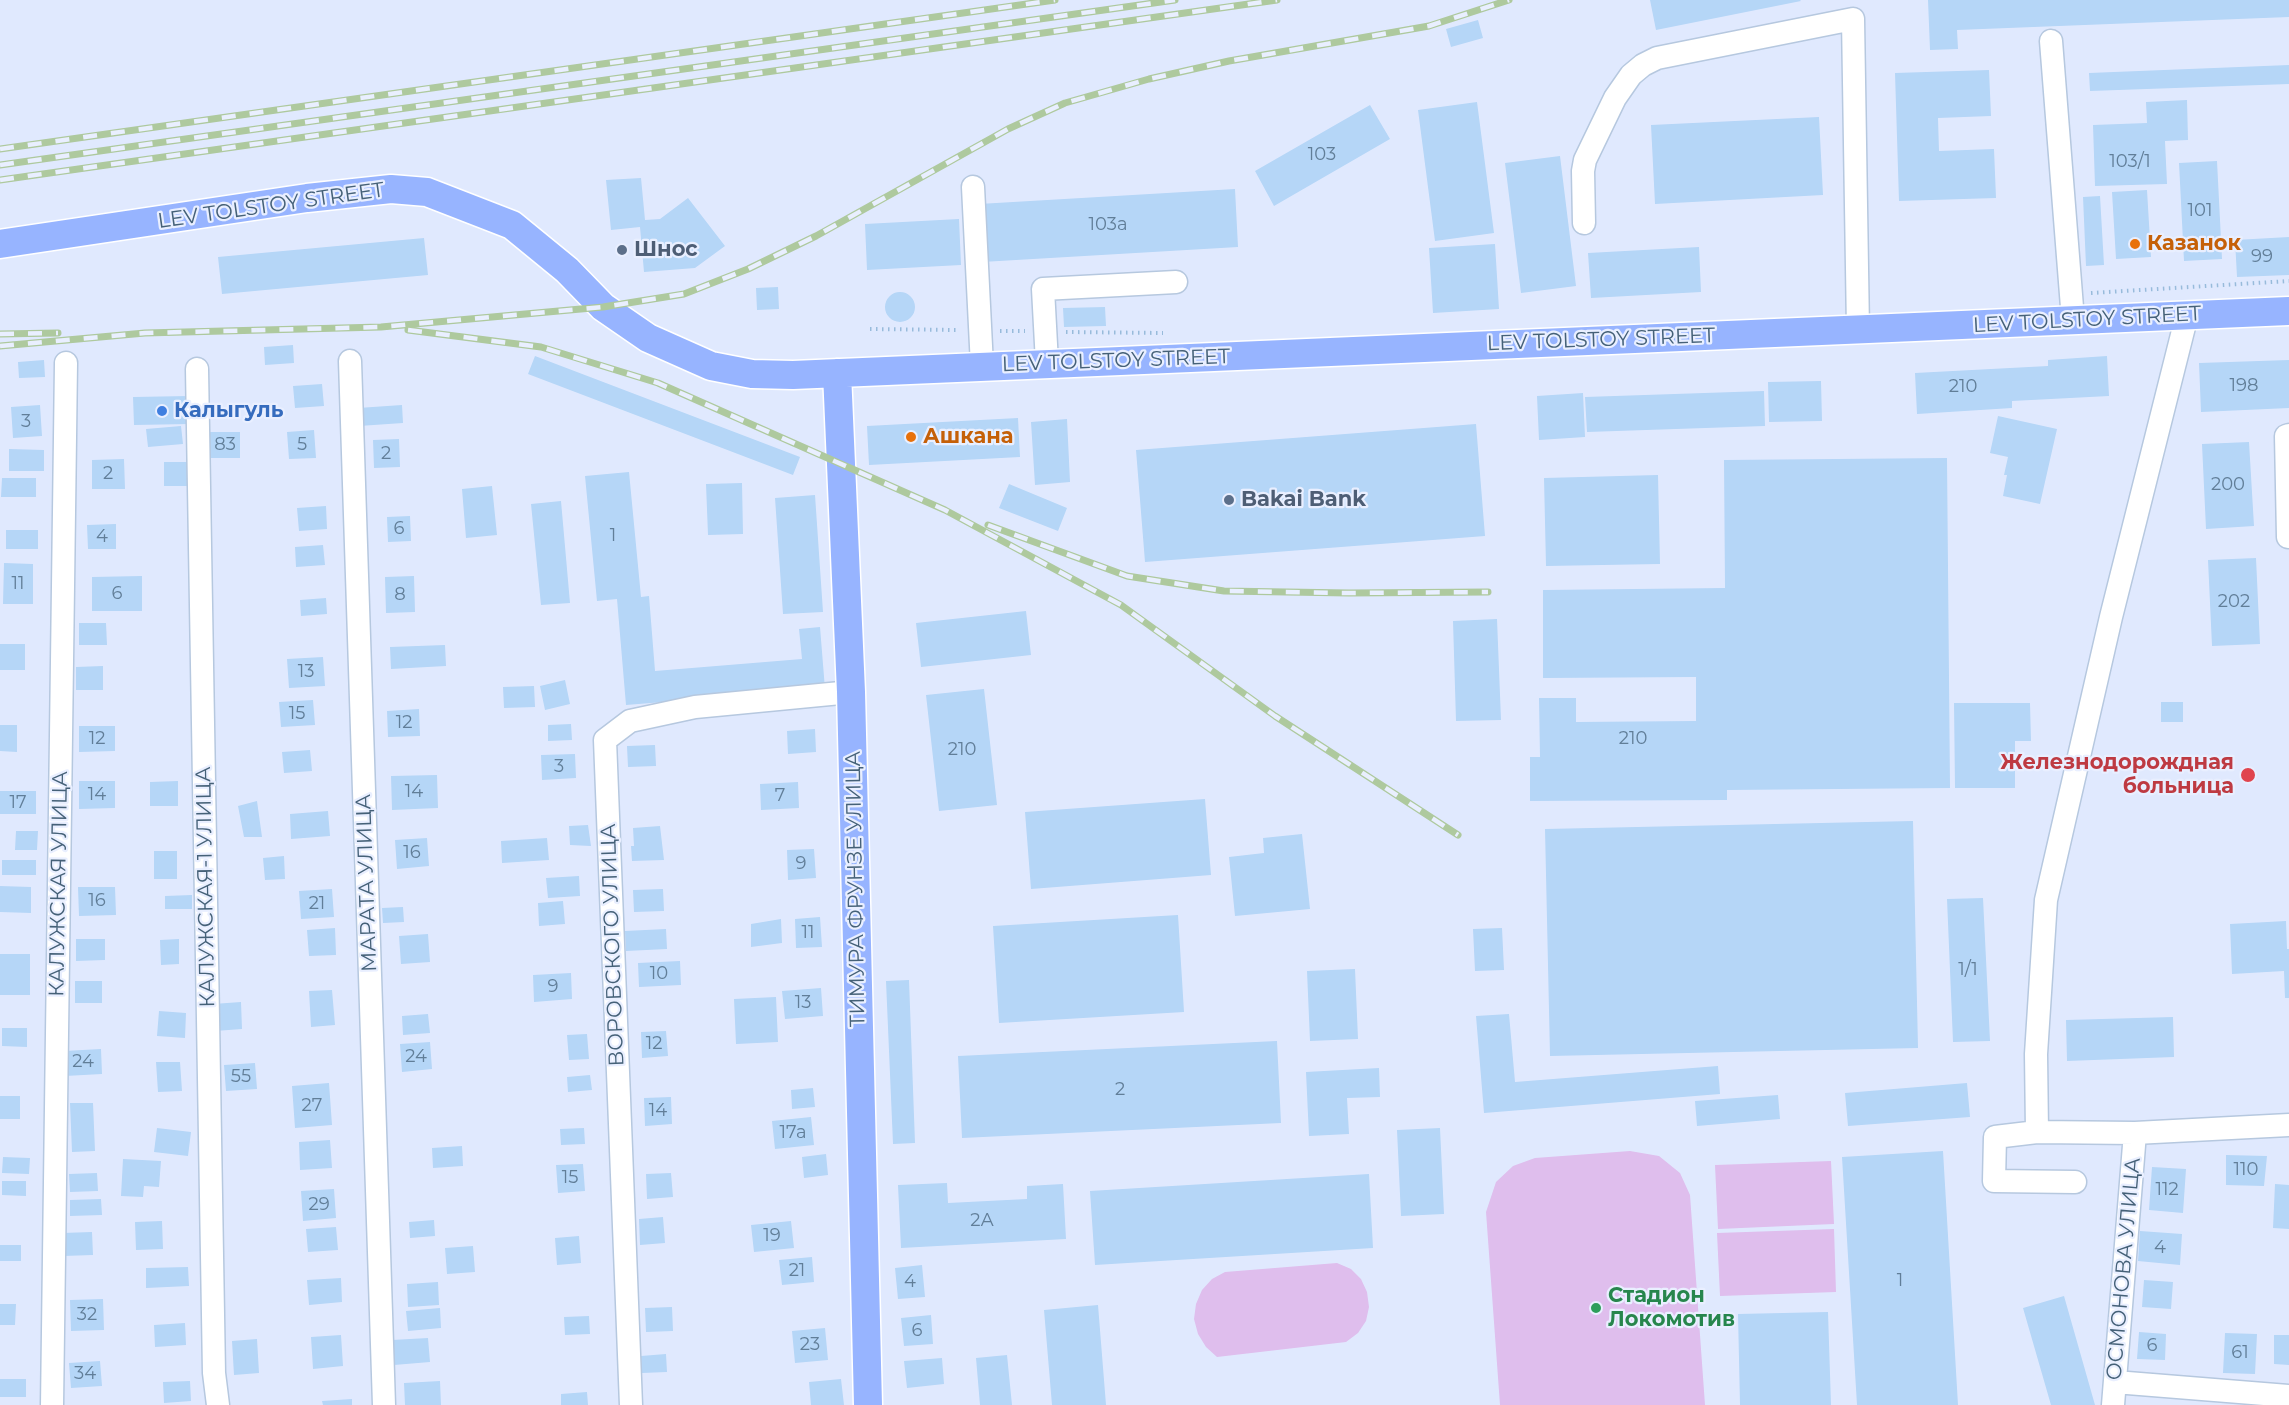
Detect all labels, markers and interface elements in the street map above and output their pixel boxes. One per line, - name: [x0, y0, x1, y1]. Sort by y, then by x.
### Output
- house number: 103: [1308, 144, 1336, 166]
- house number: 103/1: [2109, 151, 2151, 173]
- street label: LEV TOLSTOY STREET: [156, 178, 386, 234]
- house number: 101: [2188, 200, 2212, 222]
- house number: 103а: [1089, 214, 1127, 236]
- place label: Казанок: [2147, 231, 2241, 257]
- place label: Шнос: [634, 237, 698, 263]
- marker: Казанок: [2128, 237, 2142, 251]
- marker: Шнос: [615, 243, 629, 257]
- house number: 99: [2251, 246, 2273, 268]
- street label: LEV TOLSTOY STREET: [1972, 301, 2202, 339]
- street label: LEV TOLSTOY STREET: [1486, 323, 1716, 357]
- street label: LEV TOLSTOY STREET: [1001, 344, 1231, 378]
- house number: 198: [2230, 375, 2258, 397]
- house number: 210: [1949, 376, 1977, 398]
- place label: Калыгуль: [174, 398, 283, 424]
- marker: Калыгуль: [155, 404, 169, 418]
- house number: 3: [21, 411, 31, 433]
- place label: Ашкана: [923, 424, 1013, 450]
- marker: Ашкана: [904, 430, 918, 444]
- house number: 83: [214, 434, 236, 456]
- house number: 5: [297, 434, 307, 456]
- house number: 2: [381, 443, 391, 465]
- house number: 2: [103, 463, 113, 485]
- house number: 200: [2211, 474, 2245, 496]
- place label: Bakai Bank: [1241, 487, 1366, 513]
- marker: Bakai Bank: [1222, 493, 1236, 507]
- house number: 6: [394, 518, 404, 540]
- house number: 1: [610, 525, 616, 547]
- house number: 4: [96, 526, 108, 548]
- house number: 11: [12, 573, 24, 595]
- house number: 6: [112, 583, 122, 605]
- house number: 8: [394, 584, 406, 606]
- house number: 202: [2218, 591, 2250, 613]
- house number: 13: [298, 661, 314, 683]
- house number: 15: [289, 703, 305, 725]
- house number: 12: [396, 712, 412, 734]
- house number: 12: [89, 728, 105, 750]
- house number: 210: [1619, 728, 1647, 750]
- house number: 210: [948, 739, 976, 761]
- place label: Железнодорождная больница: [2000, 750, 2234, 800]
- street label: ТИМУРА ФРУНЗЕ УЛИЦА: [841, 751, 871, 1027]
- house number: 3: [554, 756, 564, 778]
- street label: КАЛУЖСКАЯ-1 УЛИЦА: [191, 766, 221, 1008]
- marker: Железнодорождная больница: [2239, 766, 2257, 784]
- street label: КАЛУЖСКАЯ УЛИЦА: [44, 771, 74, 997]
- house number: 14: [405, 781, 423, 803]
- house number: 14: [88, 784, 106, 806]
- house number: 7: [775, 785, 785, 807]
- house number: 17: [9, 792, 27, 814]
- street label: МАРАТА УЛИЦА: [351, 794, 383, 972]
- street label: ВОРОВСКОГО УЛИЦА: [596, 823, 630, 1067]
- house number: 16: [403, 842, 421, 864]
- house number: 9: [796, 853, 806, 875]
- house number: 16: [88, 890, 106, 912]
- house number: 21: [309, 893, 325, 915]
- house number: 11: [802, 922, 814, 944]
- house number: 1/1: [1958, 959, 1978, 981]
- house number: 10: [650, 963, 668, 985]
- house number: 9: [548, 976, 558, 998]
- house number: 13: [795, 992, 811, 1014]
- house number: 12: [646, 1033, 662, 1055]
- house number: 24: [405, 1046, 427, 1068]
- house number: 24: [72, 1051, 94, 1073]
- house number: 55: [231, 1066, 251, 1088]
- house number: 2: [1115, 1079, 1125, 1101]
- house number: 27: [302, 1095, 322, 1117]
- house number: 14: [649, 1100, 667, 1122]
- house number: 17а: [780, 1122, 806, 1144]
- street label: ОСМОНОВА УЛИЦА: [2102, 1157, 2146, 1381]
- house number: 110: [2234, 1159, 2258, 1181]
- house number: 15: [562, 1167, 578, 1189]
- house number: 112: [2155, 1179, 2179, 1201]
- house number: 29: [308, 1194, 330, 1216]
- house number: 2А: [970, 1210, 994, 1232]
- house number: 19: [763, 1225, 781, 1247]
- house number: 4: [2154, 1237, 2166, 1259]
- house number: 21: [789, 1260, 805, 1282]
- house number: 1: [1897, 1270, 1903, 1292]
- house number: 4: [904, 1271, 916, 1293]
- place label: Стадион Локомотив: [1608, 1283, 1735, 1333]
- marker: Стадион Локомотив: [1589, 1301, 1603, 1315]
- house number: 32: [77, 1304, 97, 1326]
- house number: 6: [912, 1320, 922, 1342]
- house number: 23: [800, 1334, 820, 1356]
- house number: 6: [2147, 1335, 2157, 1357]
- house number: 61: [2231, 1342, 2249, 1364]
- house number: 34: [74, 1363, 96, 1385]

